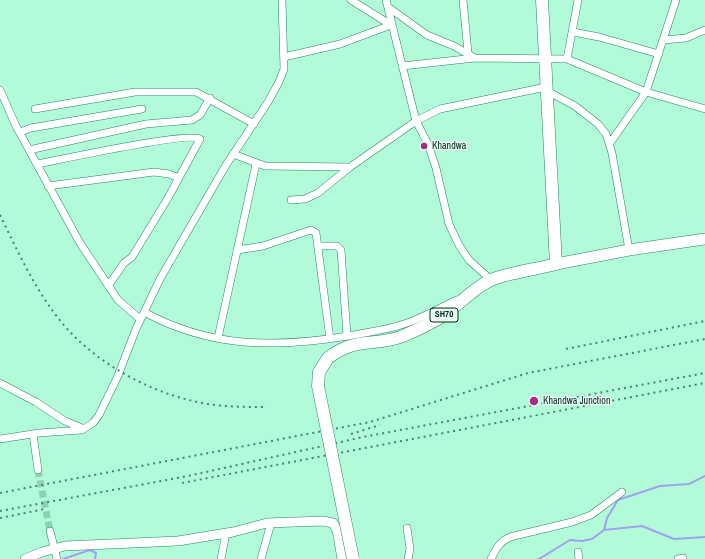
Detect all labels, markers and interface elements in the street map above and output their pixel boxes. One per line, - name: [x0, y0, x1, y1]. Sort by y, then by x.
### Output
- place label: Khandwa: [432, 140, 466, 152]
- marker: Khandwa: [419, 141, 429, 151]
- road number: SH70: [430, 308, 458, 322]
- marker: Khandwa Junction: [528, 395, 540, 407]
- place label: Khandwa Junction: [543, 395, 610, 407]

